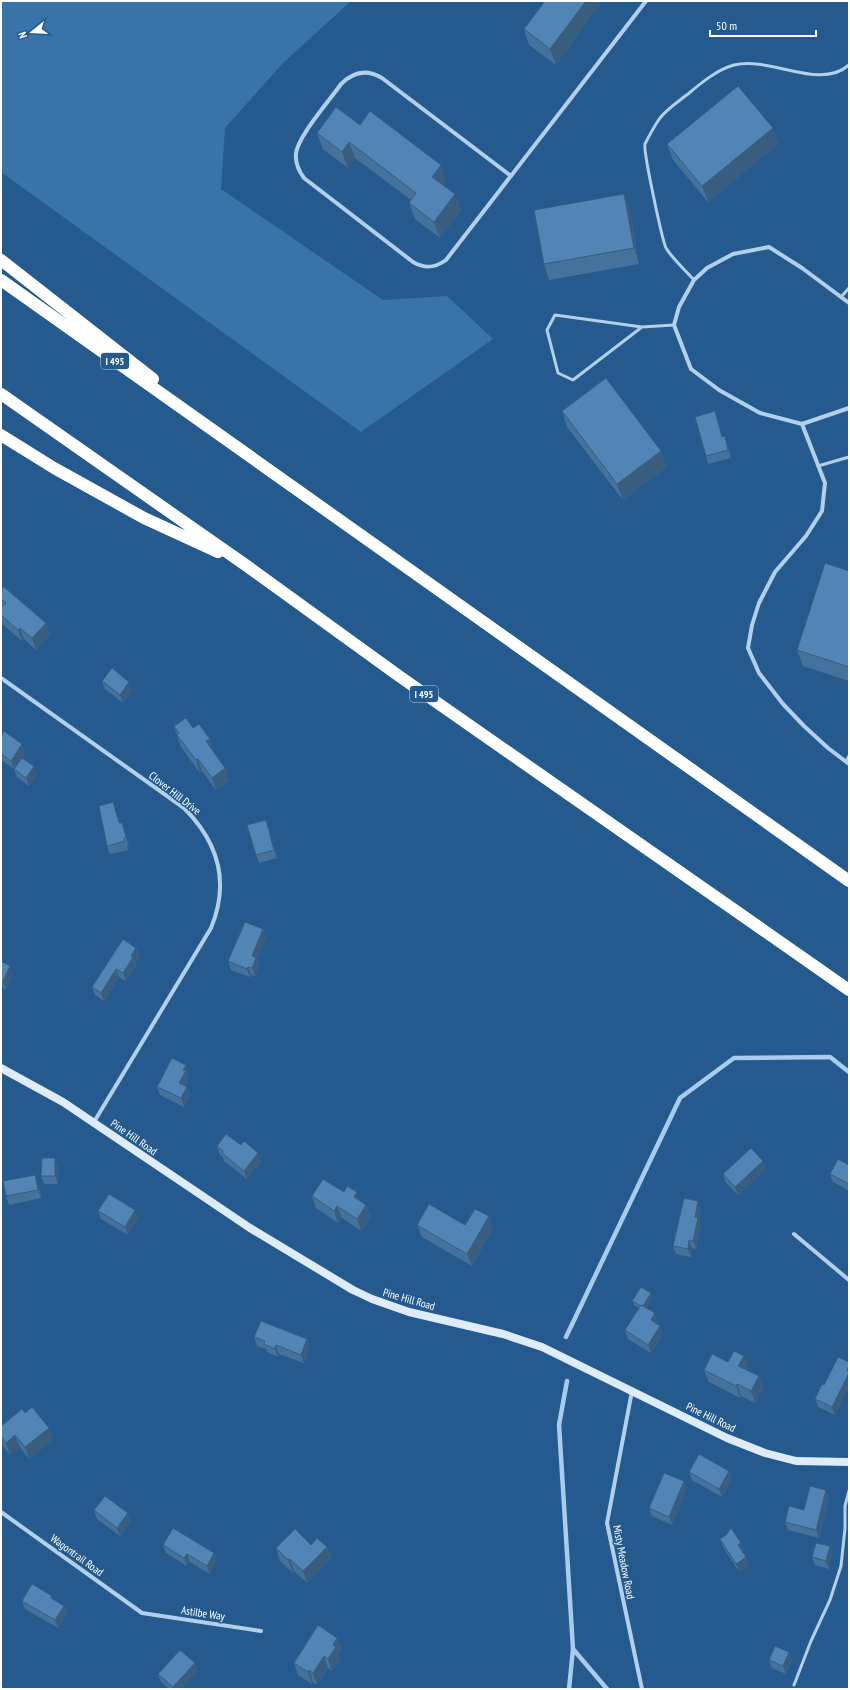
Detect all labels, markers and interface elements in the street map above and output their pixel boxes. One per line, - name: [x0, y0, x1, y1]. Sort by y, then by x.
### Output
- north arrow: [12, 12, 52, 52]
- scale bar: [710, 12, 816, 38]
- text: 50 m: [716, 18, 737, 33]
- text: N: [15, 30, 30, 40]
- road number: I 495: [101, 353, 129, 369]
- road number: I 495: [410, 686, 438, 702]
- street label: Clover Hill Drive: [146, 768, 204, 818]
- street label: Pine Hill Road: [108, 1116, 160, 1158]
- street label: Pine Hill Road: [381, 1285, 437, 1313]
- street label: Pine Hill Road: [684, 1399, 738, 1435]
- street label: Misty Meadow Road: [610, 1524, 638, 1600]
- street label: Wagontrail Road: [48, 1531, 106, 1579]
- street label: Astilbe Way: [180, 1603, 227, 1623]

